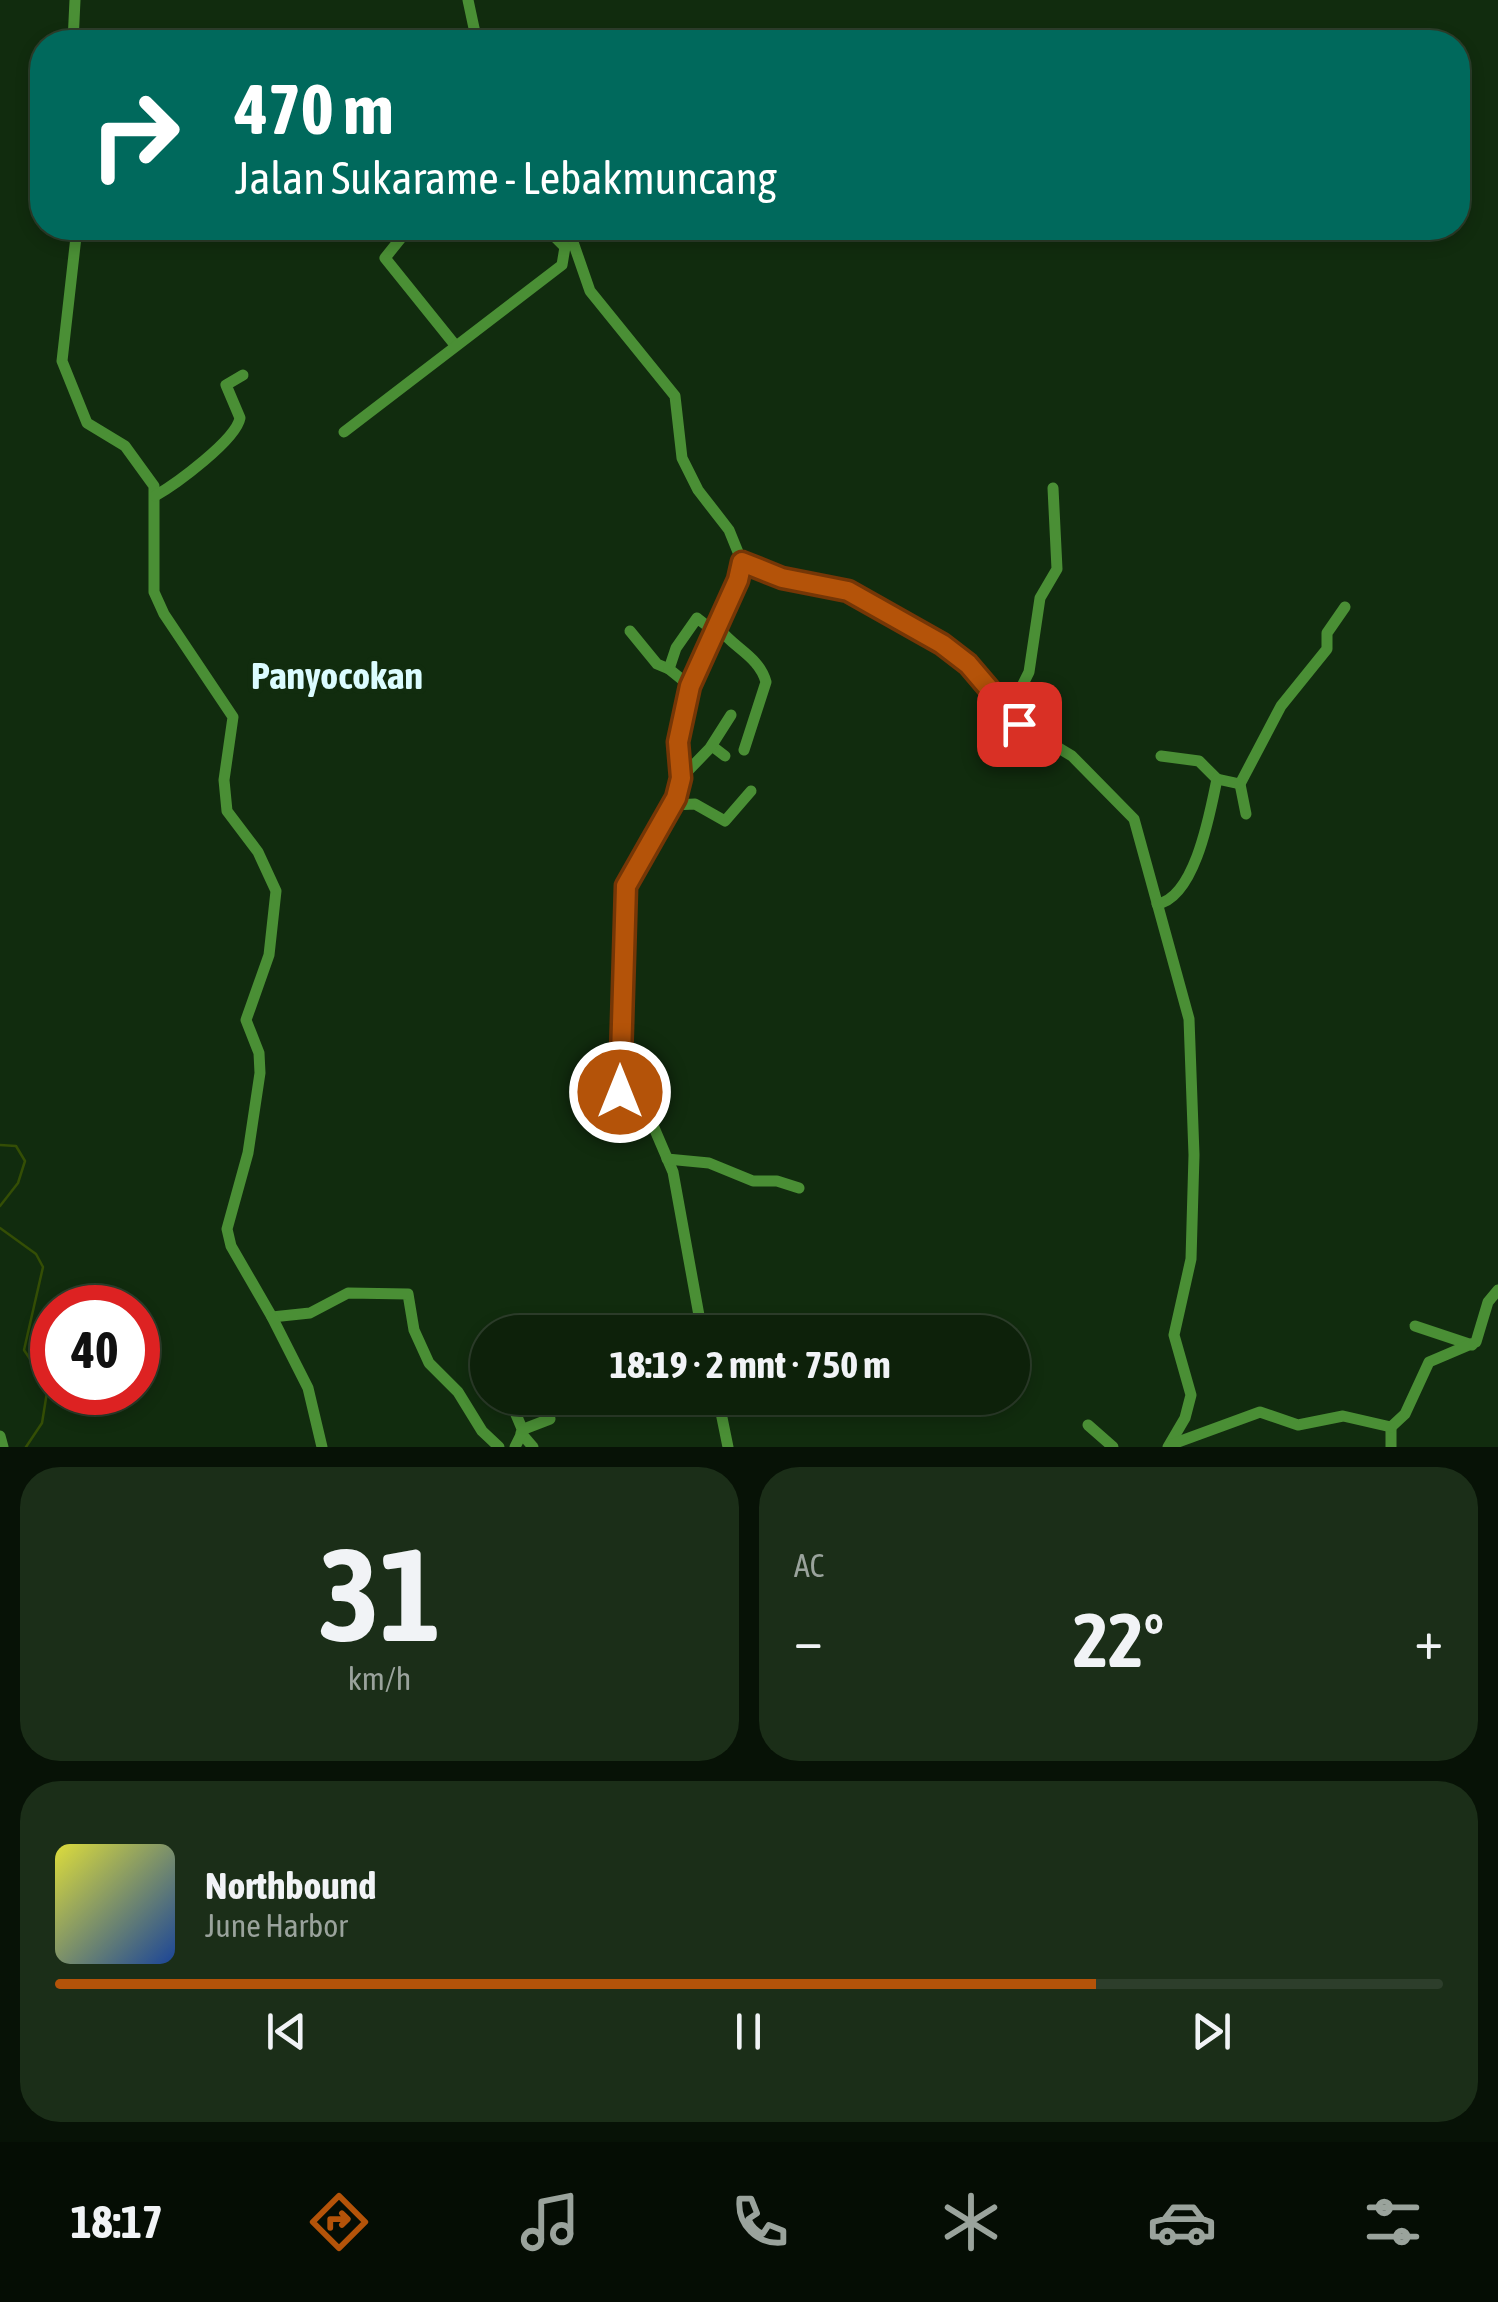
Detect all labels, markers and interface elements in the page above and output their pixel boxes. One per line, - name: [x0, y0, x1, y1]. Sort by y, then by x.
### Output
- text: 470 m: [235, 69, 394, 149]
- icon: right: [70, 70, 200, 200]
- text: Jalan Sukarame - Lebakmuncang: [235, 152, 777, 204]
- district label: Panyocokan: [251, 654, 423, 697]
- pin: [977, 682, 1062, 767]
- icon: arrive: [992, 697, 1047, 752]
- position arrow: [568, 1040, 672, 1144]
- speed limit sign: 40: [30, 1285, 160, 1415]
- text: 18:19 · 2 mnt · 750 m: [609, 1343, 891, 1386]
- text: 31: [318, 1520, 441, 1669]
- text: AC: [794, 1547, 824, 1584]
- text: 22°: [1073, 1597, 1164, 1683]
- text: −: [794, 1608, 823, 1671]
- text: +: [1414, 1608, 1443, 1671]
- text: km/h: [348, 1660, 411, 1697]
- text: Northbound: [205, 1864, 376, 1907]
- text: June Harbor: [205, 1907, 348, 1944]
- icon: previous: [259, 2004, 314, 2059]
- icon: pause: [721, 2004, 776, 2059]
- icon: next: [1184, 2004, 1239, 2059]
- icon: directions: [304, 2187, 374, 2257]
- icon: music: [515, 2187, 585, 2257]
- icon: phone: [725, 2187, 795, 2257]
- icon: climate: [936, 2187, 1006, 2257]
- icon: car: [1147, 2187, 1217, 2257]
- icon: filters: [1358, 2187, 1428, 2257]
- text: 18:17: [70, 2196, 163, 2248]

